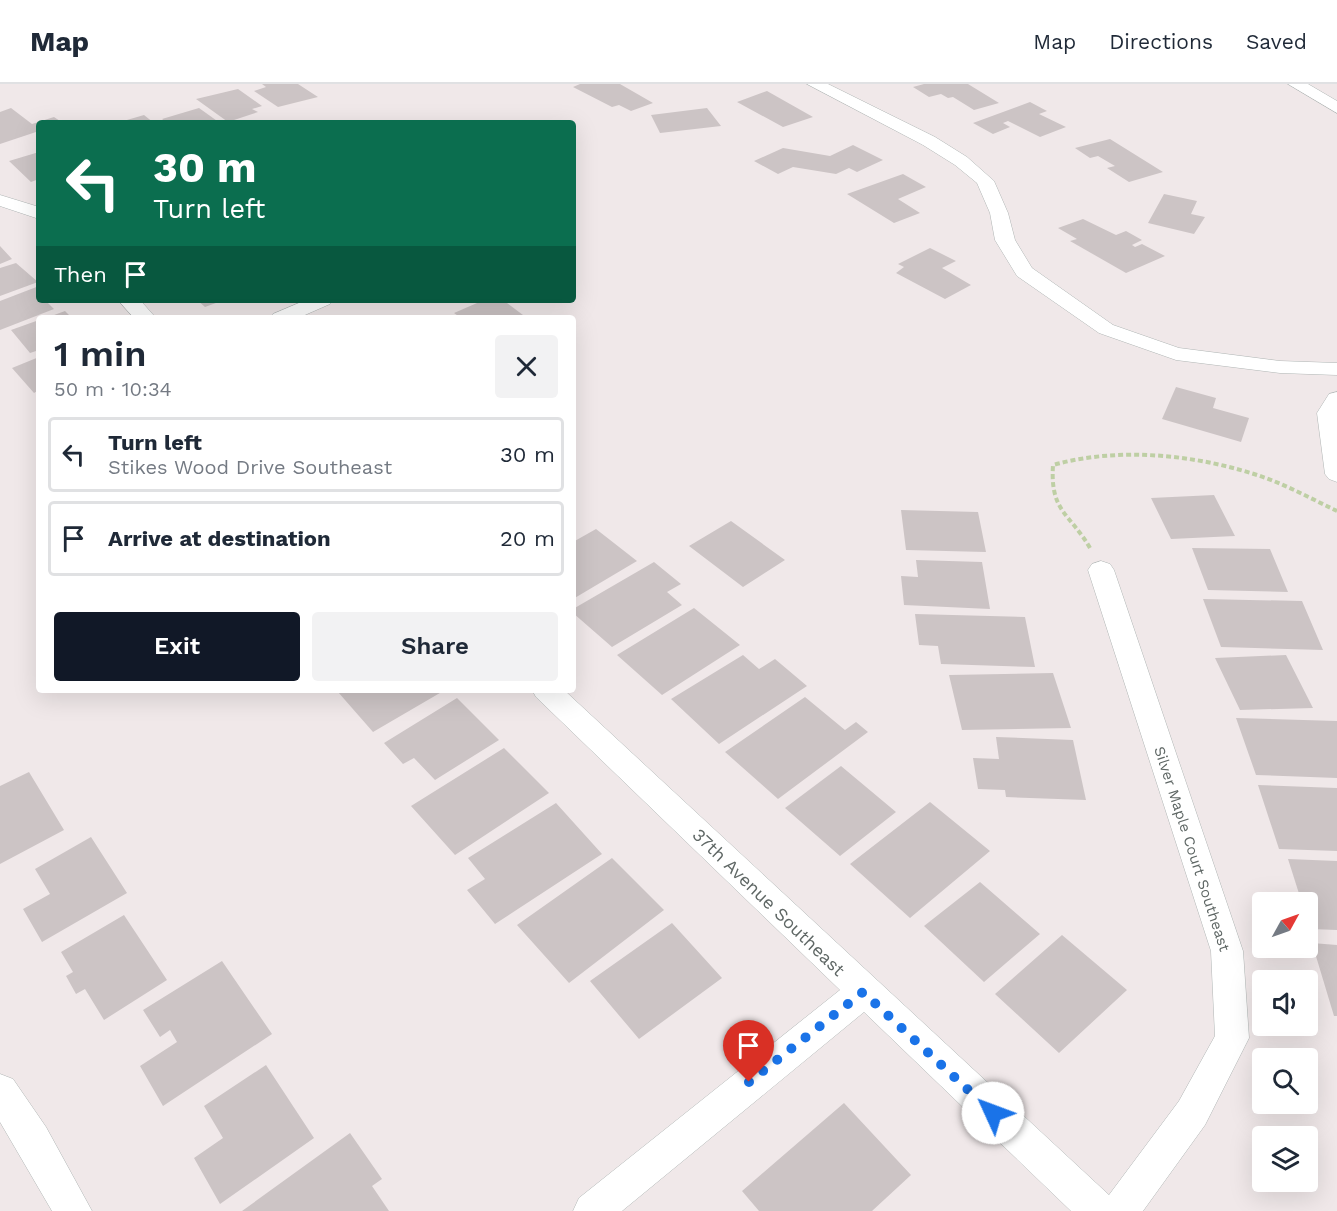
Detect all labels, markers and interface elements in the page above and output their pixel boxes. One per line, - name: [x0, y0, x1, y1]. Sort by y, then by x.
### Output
- text: Map: [30, 25, 89, 58]
- text: Map: [1033, 29, 1076, 54]
- text: Directions: [1109, 29, 1213, 54]
- text: Saved: [1246, 29, 1307, 54]
- text: 30 m: [153, 143, 257, 192]
- icon: left: [54, 144, 132, 222]
- text: Turn left: [153, 193, 265, 225]
- icon: arrive: [119, 258, 152, 291]
- text: Then: [54, 262, 107, 287]
- text: 1 min: [54, 333, 146, 375]
- button: close: [495, 335, 558, 398]
- text: 50 m · 10:34: [54, 377, 172, 401]
- text: Turn left: [108, 430, 202, 455]
- icon: left: [57, 438, 90, 471]
- text: 30 m: [500, 442, 555, 467]
- text: Stikes Wood Drive Southeast: [108, 455, 392, 479]
- icon: arrive: [57, 522, 90, 555]
- text: Arrive at destination: [108, 526, 331, 551]
- text: 20 m: [500, 526, 555, 551]
- button: Exit: [54, 612, 300, 681]
- button: Share: [312, 612, 558, 681]
- street label: Silver Maple Court Southeast: [1150, 744, 1234, 954]
- street label: 37th Avenue Southeast: [689, 824, 850, 981]
- north arrow: [1252, 892, 1318, 958]
- map controls: [1252, 892, 1318, 1192]
- button: sound: [1252, 970, 1318, 1036]
- pin: [723, 1020, 774, 1082]
- icon: arrive: [732, 1029, 765, 1062]
- button: search: [1252, 1048, 1318, 1114]
- position arrow: [961, 1081, 1025, 1145]
- button: layers: [1252, 1126, 1318, 1192]

